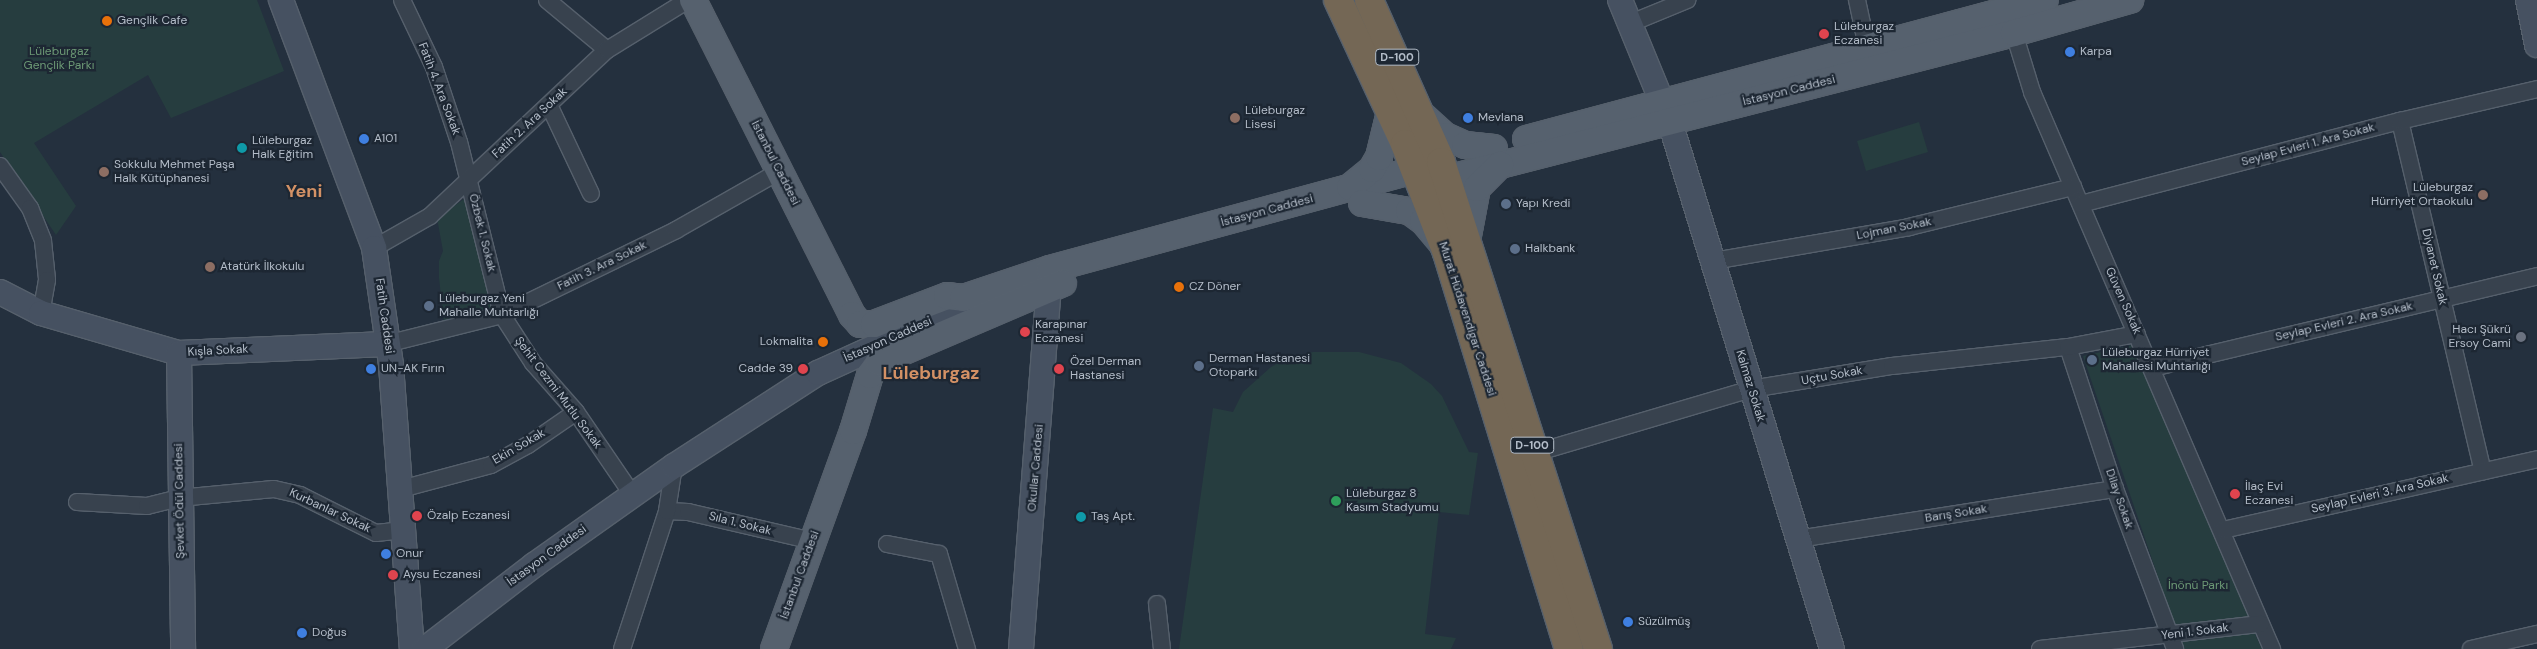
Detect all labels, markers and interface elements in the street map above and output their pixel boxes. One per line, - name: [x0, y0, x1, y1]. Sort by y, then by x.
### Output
- place label: Gençlik Cafe: [117, 14, 187, 28]
- marker: Gençlik Cafe: [101, 15, 113, 27]
- place label: Lüleburgaz Eczanesi: [1834, 20, 1894, 48]
- marker: Lüleburgaz Eczanesi: [1818, 28, 1830, 40]
- street label: Fatih 4. Ara Sokak: [415, 41, 463, 137]
- park label: Lüleburgaz Gençlik Parkı: [24, 45, 94, 73]
- place label: Karpa: [2080, 45, 2112, 59]
- marker: Karpa: [2064, 46, 2076, 58]
- road number: D-100: [1374, 48, 1420, 66]
- street label: İstasyon Caddesi: [1741, 73, 1837, 109]
- street label: Fatih 2. Ara Sokak: [490, 85, 570, 161]
- place label: Lüleburgaz Lisesi: [1245, 104, 1305, 132]
- place label: Mevlana: [1478, 111, 1524, 125]
- marker: Lüleburgaz Lisesi: [1229, 112, 1241, 124]
- marker: Mevlana: [1462, 112, 1474, 124]
- street label: İstanbul Caddesi: [748, 118, 802, 208]
- street label: Seylap Evleri 1. Ara Sokak: [2240, 120, 2376, 170]
- place label: A101: [374, 132, 397, 146]
- marker: A101: [358, 133, 370, 145]
- place label: Lüleburgaz Halk Eğitim: [252, 134, 313, 162]
- marker: Lüleburgaz Halk Eğitim: [236, 142, 248, 154]
- place label: Sokkulu Mehmet Paşa Halk Kütüphanesi: [114, 158, 235, 186]
- marker: Sokkulu Mehmet Paşa Halk Kütüphanesi: [98, 166, 110, 178]
- district label: Yeni: [286, 180, 322, 202]
- place label: Lüleburgaz Hürriyet Ortaokulu: [2371, 181, 2473, 209]
- marker: Lüleburgaz Hürriyet Ortaokulu: [2477, 189, 2489, 201]
- street label: Özbek 1. Sokak: [465, 192, 499, 274]
- street label: İstasyon Caddesi: [1219, 192, 1315, 230]
- place label: Yapı Kredi: [1516, 197, 1570, 211]
- marker: Yapı Kredi: [1500, 198, 1512, 210]
- street label: Lojman Sokak: [1855, 215, 1933, 243]
- street label: Diyanet Sokak: [2418, 227, 2450, 307]
- street label: Fatih 3. Ara Sokak: [555, 238, 649, 294]
- street label: Murat Hüdavendigar Caddesi: [1435, 240, 1499, 398]
- place label: Halkbank: [1525, 242, 1575, 256]
- marker: Halkbank: [1509, 243, 1521, 255]
- place label: Atatürk İlkokulu: [220, 260, 304, 274]
- marker: Atatürk İlkokulu: [204, 261, 216, 273]
- street label: Güven Sokak: [2102, 265, 2144, 337]
- street label: Fatih Caddesi: [372, 277, 396, 355]
- place label: CZ Döner: [1189, 280, 1241, 294]
- marker: CZ Döner: [1173, 281, 1185, 293]
- place label: Lüleburgaz Yeni Mahalle Muhtarlığı: [439, 292, 539, 320]
- street label: Seylap Evleri 2. Ara Sokak: [2274, 299, 2414, 345]
- marker: Lüleburgaz Yeni Mahalle Muhtarlığı: [423, 300, 435, 312]
- street label: İstasyon Caddesi: [842, 314, 934, 366]
- place label: Karapınar Eczanesi: [1035, 318, 1087, 346]
- place label: Hacı Şükrü Ersoy Cami: [2449, 323, 2511, 351]
- marker: Karapınar Eczanesi: [1019, 326, 1031, 338]
- marker: Hacı Şükrü Ersoy Cami: [2515, 331, 2527, 343]
- street label: Şehit Cezmi Mutlu Sokak: [511, 334, 605, 452]
- place label: Lokmalita: [760, 335, 813, 349]
- marker: Lokmalita: [817, 336, 829, 348]
- street label: Kışla Sokak: [187, 342, 249, 360]
- place label: Lüleburgaz Hürriyet Mahallesi Muhtarlığı: [2102, 346, 2211, 374]
- street label: Kalmaz Sokak: [1732, 348, 1768, 424]
- place label: Derman Hastanesi Otoparkı: [1209, 352, 1310, 380]
- marker: Lüleburgaz Hürriyet Mahallesi Muhtarlığı: [2086, 354, 2098, 366]
- place label: Özel Derman Hastanesi: [1070, 355, 1141, 383]
- marker: Derman Hastanesi Otoparkı: [1193, 360, 1205, 372]
- place label: UN-AK Fırın: [381, 362, 445, 376]
- place label: Cadde 39: [739, 362, 793, 376]
- district label: Lüleburgaz: [883, 362, 979, 384]
- marker: Özel Derman Hastanesi: [1052, 362, 1066, 376]
- marker: UN-AK Fırın: [365, 363, 377, 375]
- marker: Cadde 39: [797, 363, 809, 375]
- street label: Uçtu Sokak: [1800, 364, 1864, 388]
- street label: Okullar Caddesi: [1025, 424, 1047, 512]
- street label: Ekin Sokak: [490, 426, 548, 468]
- road number: D-100: [1510, 436, 1554, 454]
- street label: Şevket Ödül Caddesi: [172, 443, 188, 559]
- street label: Dilay Sokak: [2102, 467, 2136, 531]
- street label: Seylap Evleri 3. Ara Sokak: [2310, 471, 2450, 517]
- place label: İlaç Evi Eczanesi: [2245, 480, 2293, 508]
- street label: Kurbanlar Sokak: [287, 486, 373, 536]
- place label: Lüleburgaz 8 Kasım Stadyumu: [1346, 487, 1439, 515]
- marker: İlaç Evi Eczanesi: [2229, 488, 2241, 500]
- marker: Lüleburgaz 8 Kasım Stadyumu: [1330, 495, 1342, 507]
- street label: Barış Sokak: [1924, 502, 1988, 526]
- place label: Özalp Eczanesi: [427, 509, 510, 523]
- street label: Sıla 1. Sokak: [707, 509, 773, 539]
- marker: Özalp Eczanesi: [411, 510, 423, 522]
- place label: Taş Apt.: [1091, 510, 1135, 524]
- marker: Taş Apt.: [1075, 511, 1087, 523]
- street label: İstasyon Caddesi: [504, 522, 590, 590]
- street label: İstanbul Caddesi: [777, 529, 823, 621]
- place label: Onur: [396, 547, 423, 561]
- marker: Onur: [380, 548, 392, 560]
- place label: Aysu Eczanesi: [403, 568, 481, 582]
- marker: Aysu Eczanesi: [387, 569, 399, 581]
- park label: İnönü Parkı: [2168, 579, 2228, 593]
- place label: Süzülmüş: [1638, 615, 1690, 629]
- marker: Süzülmüş: [1622, 616, 1634, 628]
- street label: Yeni 1. Sokak: [2161, 621, 2229, 643]
- place label: Doğus: [312, 626, 347, 640]
- marker: Doğus: [296, 627, 308, 639]

